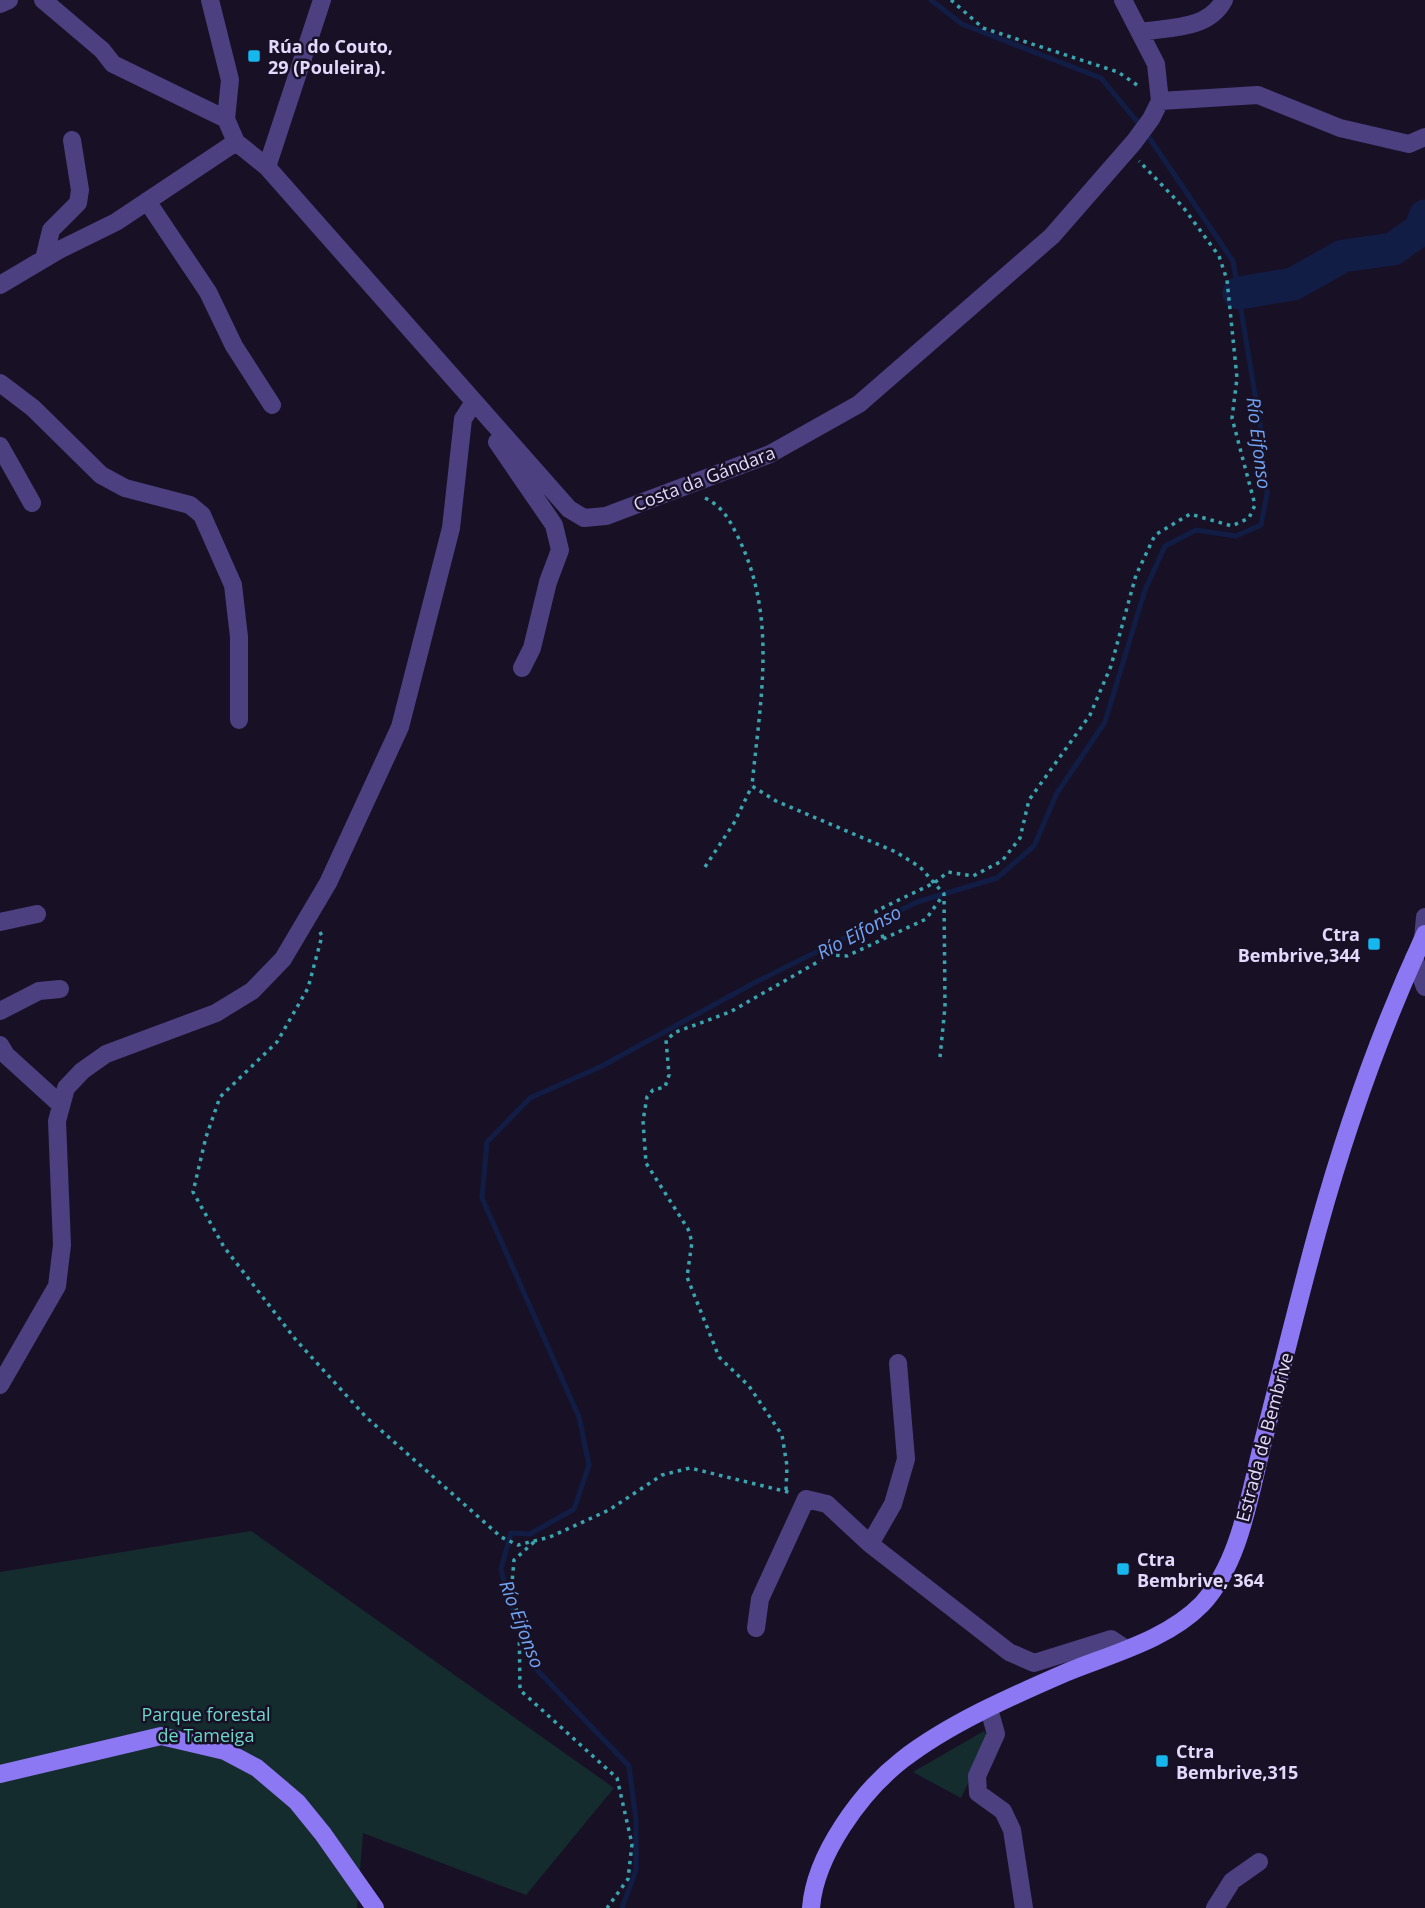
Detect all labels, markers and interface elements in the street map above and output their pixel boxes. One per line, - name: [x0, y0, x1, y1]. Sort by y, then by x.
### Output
- place label: Rúa do Couto, 29 (Pouleira).: [268, 34, 393, 79]
- marker: Rúa do Couto, 29 (Pouleira).: [246, 48, 262, 64]
- water label: Río Eifonso: [1240, 396, 1278, 490]
- street label: Costa da Gándara: [630, 440, 778, 516]
- water label: Río Eifonso: [812, 899, 906, 965]
- place label: Ctra Bembrive,344: [1238, 922, 1360, 967]
- marker: Ctra Bembrive,344: [1366, 936, 1382, 952]
- street label: Estrada de Bembrive: [1230, 1350, 1298, 1524]
- place label: Ctra Bembrive, 364: [1137, 1547, 1264, 1592]
- marker: Ctra Bembrive, 364: [1115, 1561, 1131, 1577]
- water label: Río Eifonso: [493, 1576, 551, 1672]
- park label: Parque forestal de Tameiga: [142, 1702, 270, 1747]
- place label: Ctra Bembrive,315: [1176, 1739, 1298, 1784]
- marker: Ctra Bembrive,315: [1154, 1753, 1170, 1769]

